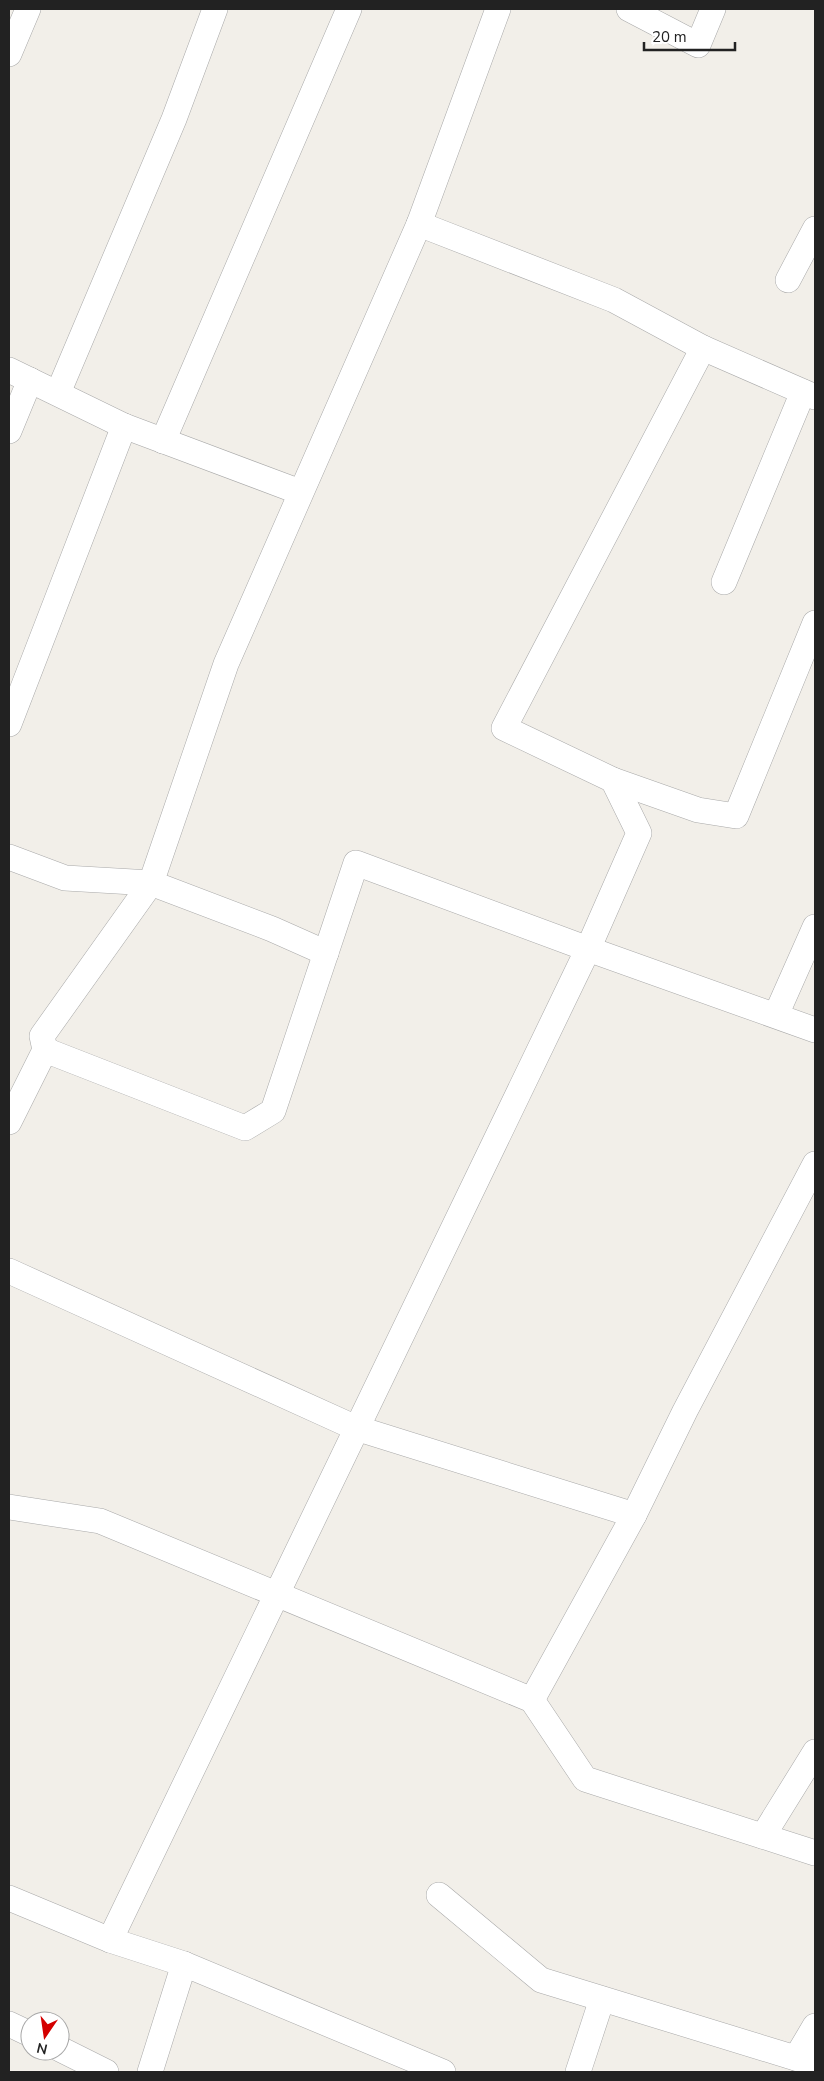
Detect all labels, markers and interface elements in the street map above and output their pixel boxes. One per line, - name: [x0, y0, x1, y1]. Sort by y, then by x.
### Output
- scale bar: [644, 20, 735, 52]
- text: 20 m: [652, 27, 687, 47]
- north arrow: [20, 2011, 70, 2061]
- text: N: [35, 2038, 49, 2059]

